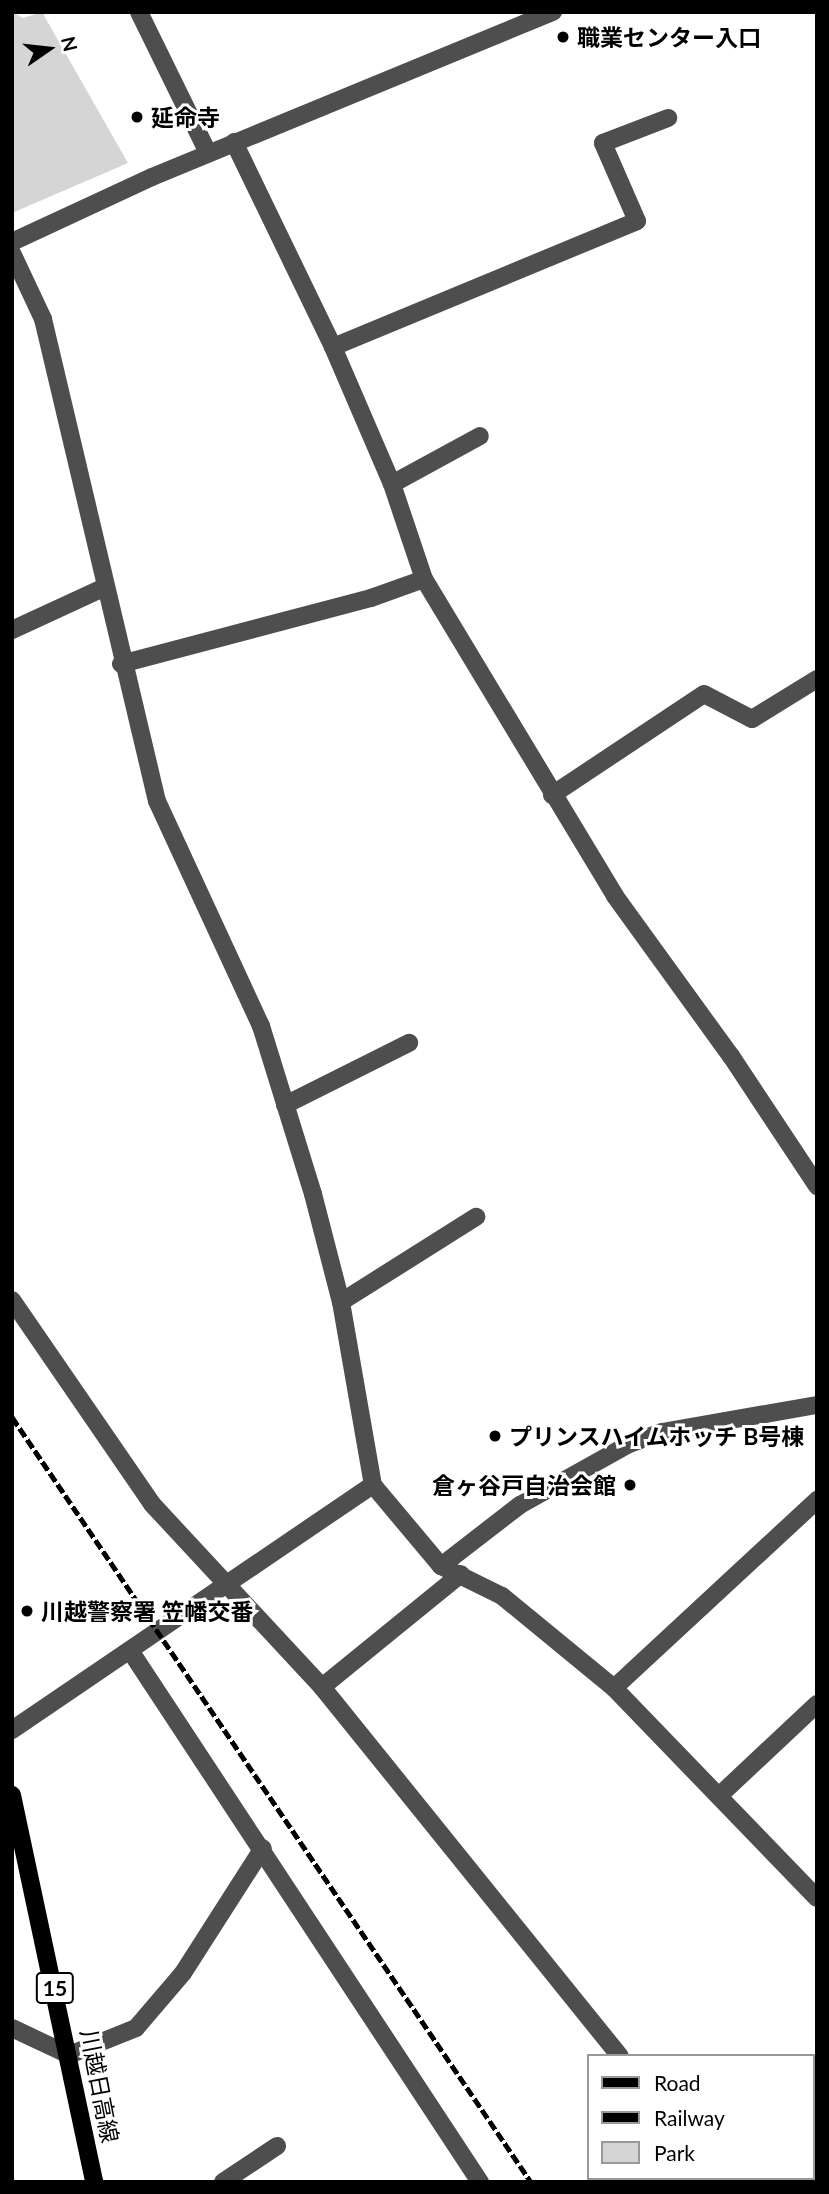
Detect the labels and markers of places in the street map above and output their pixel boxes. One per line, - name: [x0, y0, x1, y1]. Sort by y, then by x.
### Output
- place label: 職業センター入口: [577, 23, 761, 51]
- marker: 職業センター入口: [555, 29, 571, 45]
- place label: 延命寺: [151, 103, 220, 131]
- marker: 延命寺: [129, 109, 145, 125]
- place label: プリンスハイムホッチ B号棟: [509, 1422, 806, 1450]
- marker: プリンスハイムホッチ B号棟: [487, 1428, 503, 1444]
- place label: 倉ヶ谷戸自治会館: [432, 1471, 616, 1499]
- marker: 倉ヶ谷戸自治会館: [622, 1477, 638, 1493]
- place label: 川越警察署 笠幡交番: [41, 1597, 254, 1625]
- marker: 川越警察署 笠幡交番: [19, 1603, 35, 1619]

